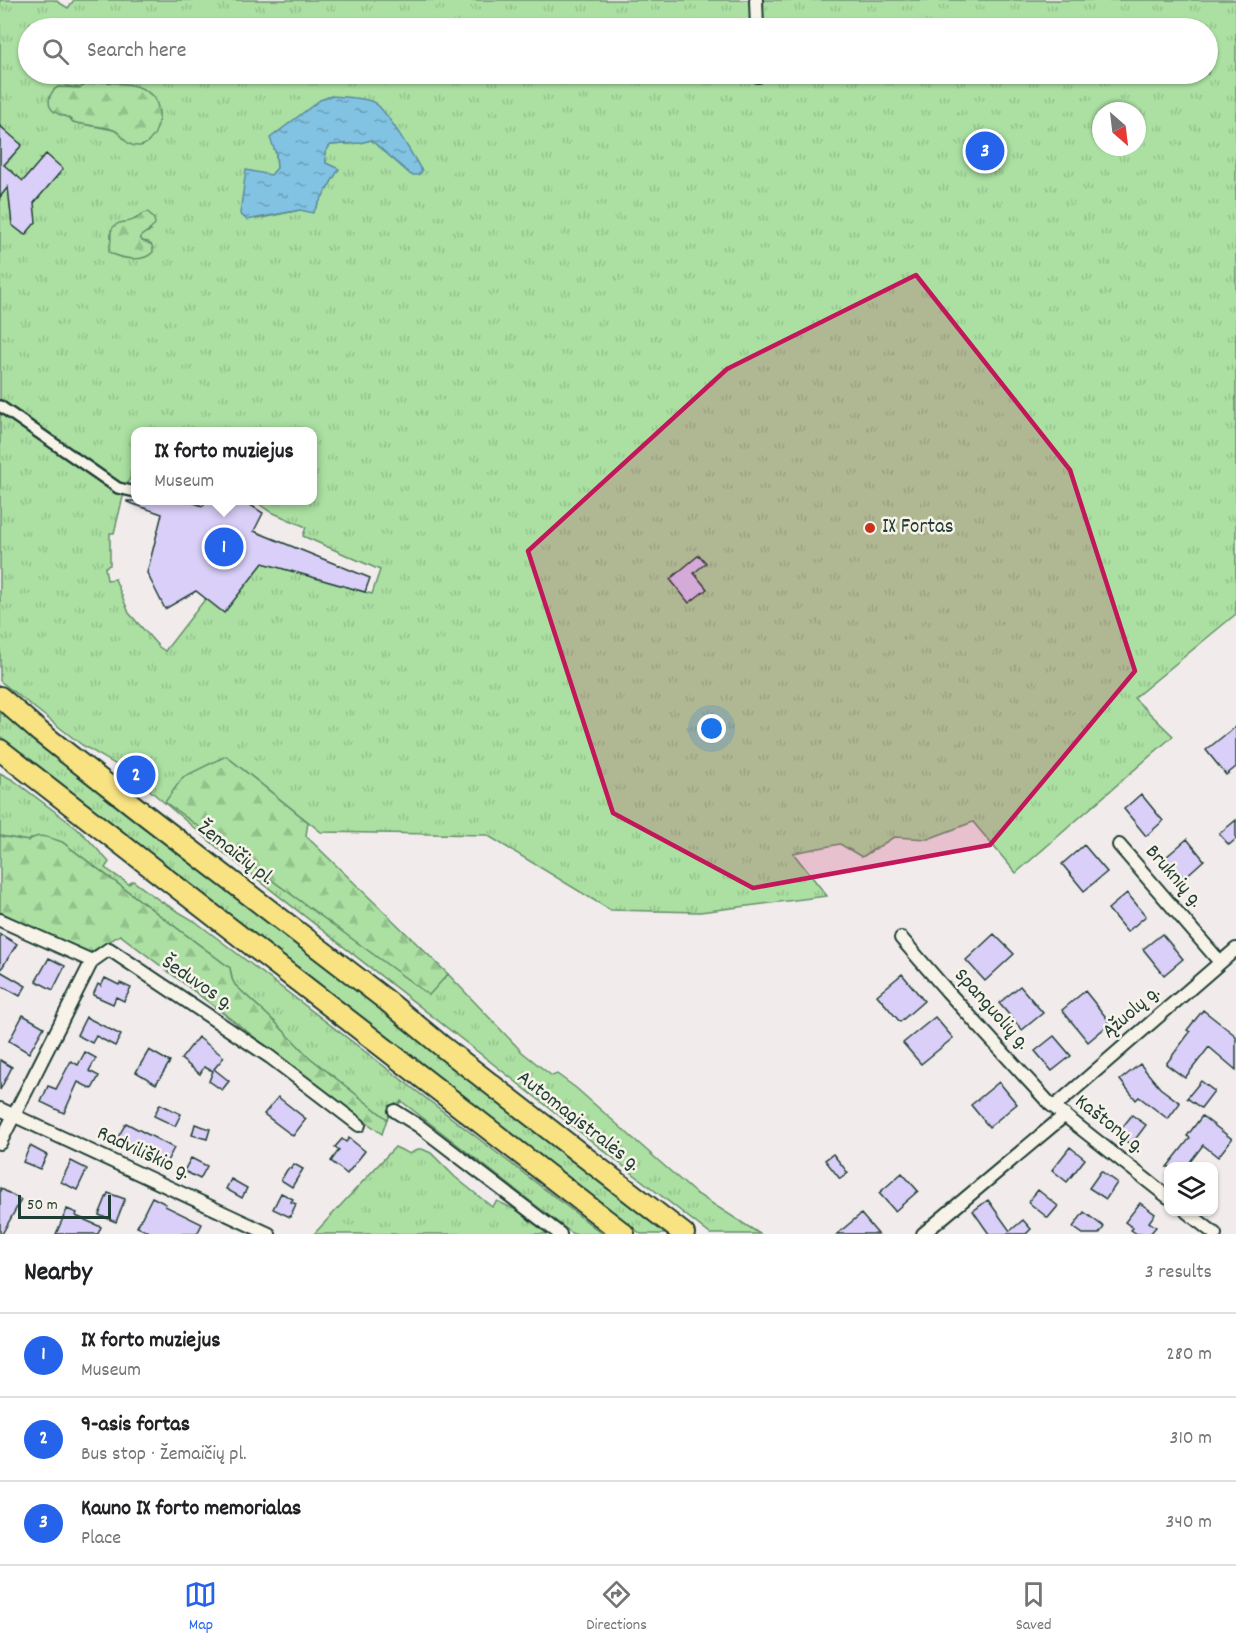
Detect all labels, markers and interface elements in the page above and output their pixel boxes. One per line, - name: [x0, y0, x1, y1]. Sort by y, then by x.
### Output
- search box: [18, 18, 1218, 84]
- icon: search: [39, 35, 72, 68]
- text: Search here: [87, 36, 186, 67]
- north arrow: [1092, 102, 1146, 156]
- pin: 3: [966, 128, 1004, 174]
- popup: [131, 427, 317, 505]
- text: IX forto muziejus: [154, 437, 294, 468]
- text: Museum: [154, 468, 214, 496]
- place label: IX Fortas: [882, 513, 954, 543]
- marker: IX Fortas: [863, 521, 877, 535]
- pin: 1: [204, 524, 244, 570]
- your location: [697, 714, 726, 743]
- pin: 2: [116, 752, 156, 798]
- street label: Žemaičių pl.: [190, 814, 280, 894]
- street label: Bruknių g.: [1137, 839, 1209, 915]
- street label: Šeduvos g.: [155, 949, 239, 1019]
- street label: Spanguolių g.: [946, 962, 1036, 1058]
- street label: Ąžuolų g.: [1096, 979, 1168, 1047]
- street label: Automagistralės g.: [510, 1064, 646, 1180]
- street label: Kaštonų g.: [1067, 1088, 1151, 1162]
- street label: Radviliškio g.: [91, 1119, 195, 1189]
- map controls: [1164, 1162, 1218, 1216]
- button: layers: [1164, 1162, 1218, 1216]
- scale bar: [18, 1192, 111, 1220]
- text: 50 m: [27, 1194, 58, 1217]
- text: Nearby: [24, 1255, 92, 1292]
- text: 3 results: [1145, 1259, 1212, 1287]
- text: IX forto muziejus: [81, 1326, 220, 1357]
- text: 1: [41, 1341, 46, 1369]
- text: 280 m: [1166, 1341, 1212, 1369]
- text: Museum: [81, 1357, 141, 1385]
- text: 9-asis fortas: [81, 1410, 190, 1441]
- text: 2: [39, 1425, 48, 1453]
- text: 310 m: [1170, 1425, 1212, 1453]
- text: Bus stop · Žemaičių pl.: [81, 1441, 247, 1469]
- text: Kauno IX forto memorialas: [81, 1494, 301, 1525]
- text: 3: [39, 1509, 48, 1537]
- text: 340 m: [1166, 1509, 1212, 1537]
- text: Place: [81, 1525, 121, 1553]
- tab: Map: [184, 1578, 217, 1637]
- tab: Directions: [586, 1578, 647, 1637]
- tab: Saved: [1016, 1578, 1052, 1637]

